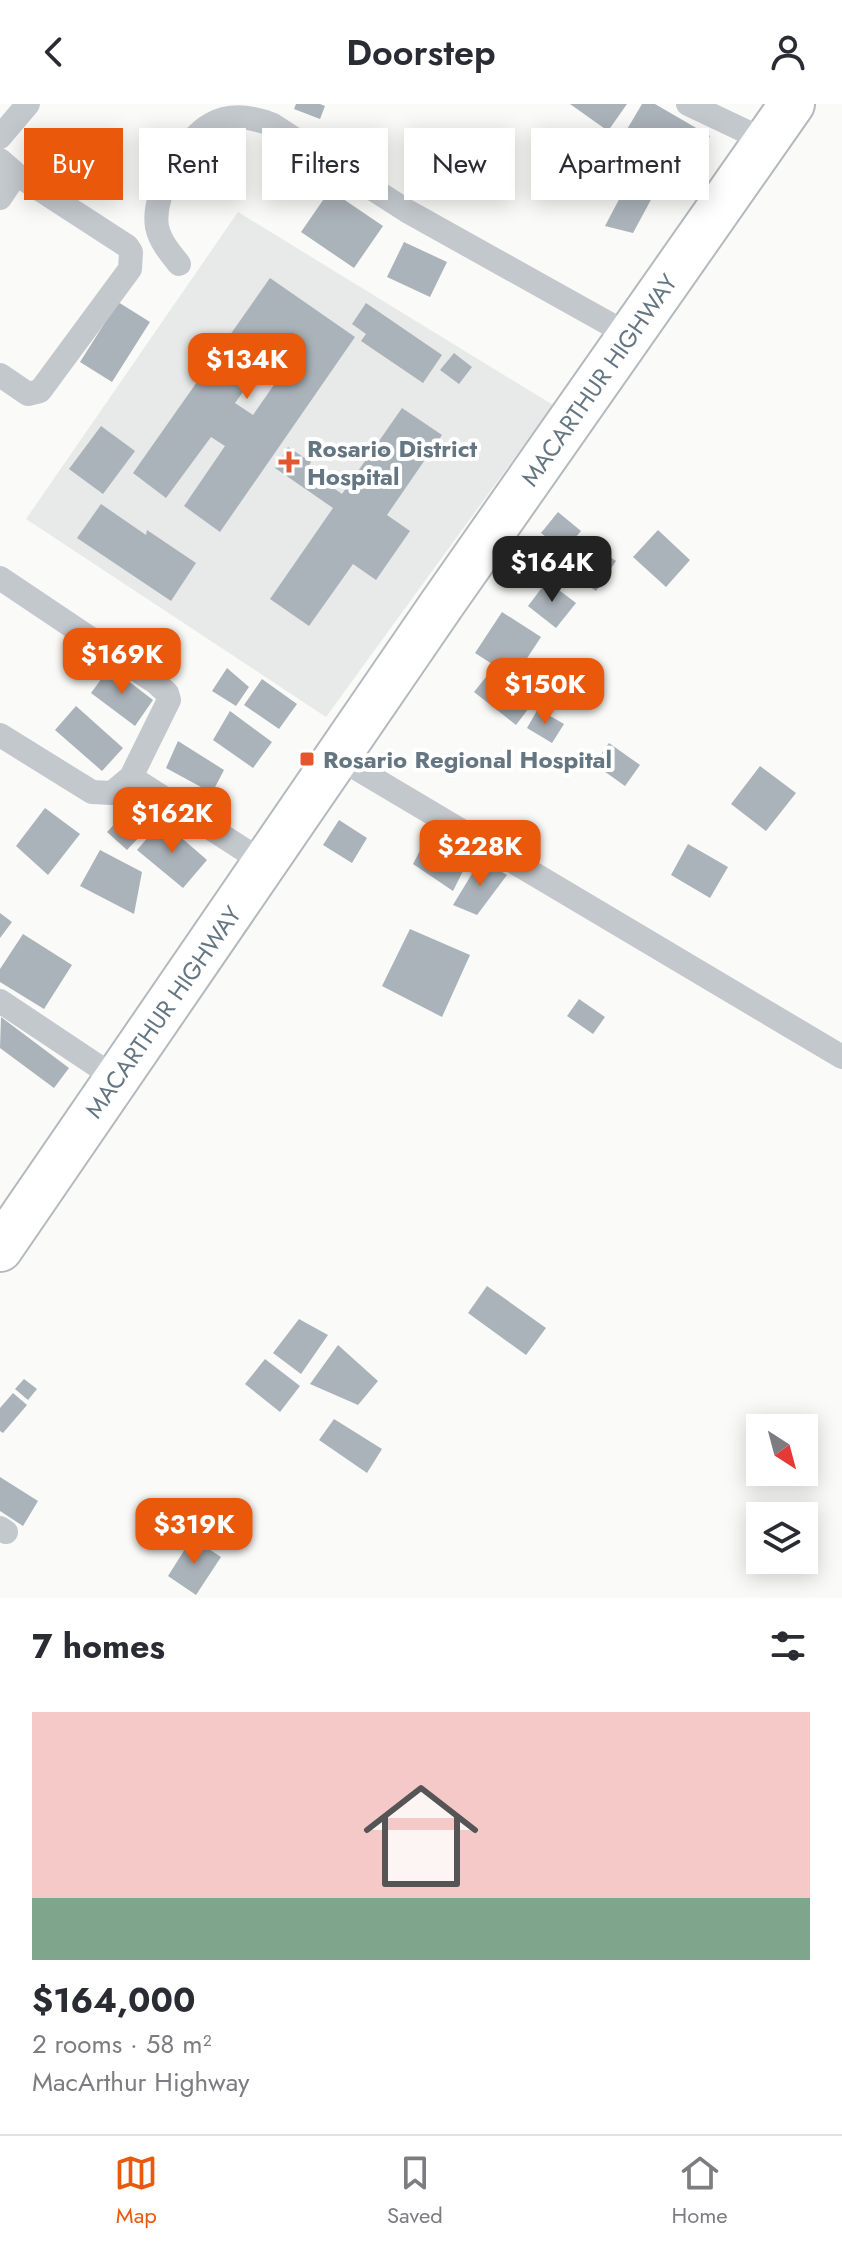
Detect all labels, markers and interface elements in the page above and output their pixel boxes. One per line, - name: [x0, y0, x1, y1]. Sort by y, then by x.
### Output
- text: Doorstep: [346, 26, 496, 78]
- icon: back: [32, 30, 76, 74]
- icon: person: [766, 30, 810, 74]
- chip: Buy: [24, 128, 123, 200]
- chip: Rent: [139, 128, 246, 200]
- chip: Filters: [262, 128, 388, 200]
- chip: New: [404, 128, 515, 200]
- chip: Apartment: [531, 128, 709, 200]
- street label: MACARTHUR HIGHWAY: [512, 266, 686, 493]
- pin: $134K: [191, 333, 303, 401]
- text: $134K: [206, 340, 288, 378]
- place label: Rosario District Hospital: [307, 431, 478, 494]
- marker: Rosario District Hospital: [278, 451, 300, 473]
- pin: $164K: [496, 536, 608, 604]
- text: $164K: [510, 543, 594, 581]
- pin: $169K: [66, 628, 178, 696]
- text: $169K: [81, 635, 163, 673]
- pin: $150K: [489, 658, 601, 726]
- text: $150K: [504, 665, 586, 703]
- place label: Rosario Regional Hospital: [323, 742, 612, 777]
- marker: Rosario Regional Hospital: [298, 750, 316, 768]
- pin: $162K: [116, 787, 228, 855]
- text: $162K: [131, 794, 213, 832]
- pin: $228K: [424, 820, 536, 888]
- text: $228K: [438, 827, 522, 865]
- street label: MACARTHUR HIGHWAY: [76, 898, 250, 1125]
- north arrow: [746, 1414, 818, 1486]
- map controls: [746, 1414, 818, 1574]
- pin: $319K: [138, 1498, 250, 1566]
- button: layers: [746, 1502, 818, 1574]
- text: $319K: [153, 1505, 235, 1543]
- text: 7 homes: [32, 1622, 165, 1671]
- icon: filters: [766, 1624, 810, 1668]
- icon: home: [349, 1764, 493, 1908]
- text: $164,000: [32, 1976, 195, 2025]
- text: 2 rooms · 58 m²: [32, 2025, 212, 2063]
- text: MacArthur Highway: [32, 2063, 250, 2101]
- tab: Map: [114, 2151, 158, 2231]
- tab: Saved: [387, 2151, 443, 2231]
- tab: Home: [671, 2151, 728, 2231]

